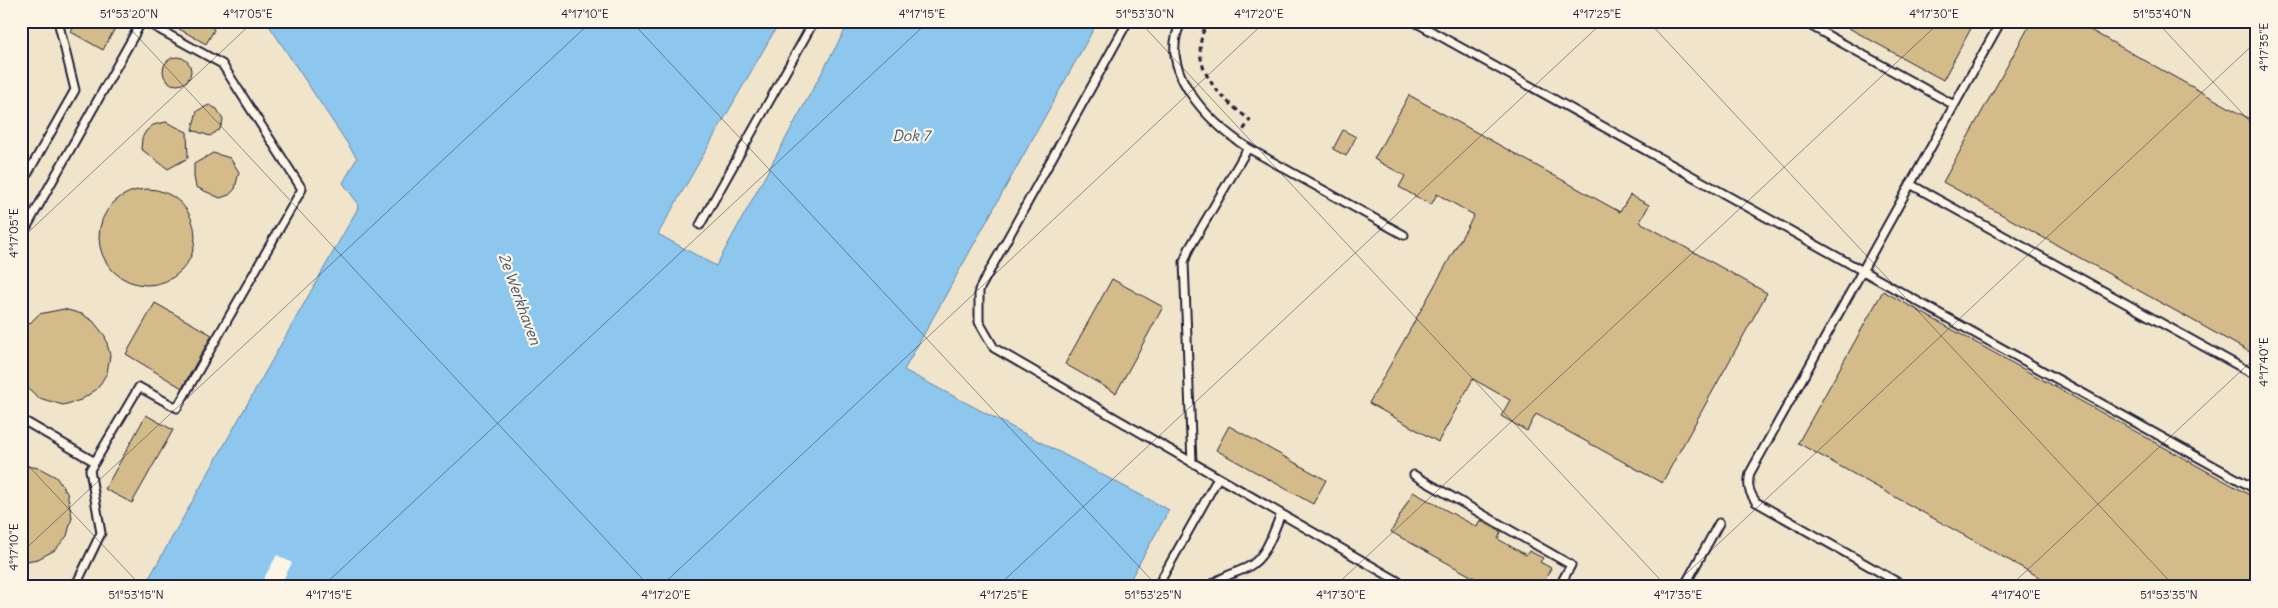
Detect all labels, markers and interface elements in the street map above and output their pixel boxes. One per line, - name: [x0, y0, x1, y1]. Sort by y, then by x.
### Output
- text: 51°53'20"N: [100, 6, 158, 21]
- text: 4°17'05"E: [223, 6, 273, 21]
- text: 4°17'10"E: [561, 6, 609, 21]
- text: 4°17'15"E: [899, 6, 945, 21]
- text: 51°53'30"N: [1116, 6, 1174, 21]
- text: 4°17'20"E: [1234, 6, 1284, 21]
- text: 4°17'25"E: [1573, 6, 1621, 21]
- text: 4°17'30"E: [1909, 6, 1959, 21]
- text: 51°53'40"N: [2133, 6, 2191, 21]
- text: 4°17'35"E: [2256, 23, 2271, 71]
- water label: Dok 7: [892, 126, 932, 145]
- text: 4°17'05"E: [6, 208, 21, 258]
- water label: 2e Werkhaven: [495, 251, 545, 348]
- text: 4°17'40"E: [2256, 337, 2271, 387]
- text: 4°17'10"E: [6, 523, 21, 571]
- text: 51°53'15"N: [108, 587, 164, 602]
- text: 4°17'15"E: [306, 587, 352, 602]
- text: 4°17'20"E: [641, 587, 691, 602]
- text: 4°17'25"E: [980, 587, 1028, 602]
- text: 51°53'25"N: [1124, 587, 1182, 602]
- text: 4°17'30"E: [1316, 587, 1366, 602]
- text: 4°17'35"E: [1654, 587, 1702, 602]
- text: 4°17'40"E: [1991, 587, 2041, 602]
- text: 51°53'35"N: [2140, 587, 2198, 602]

